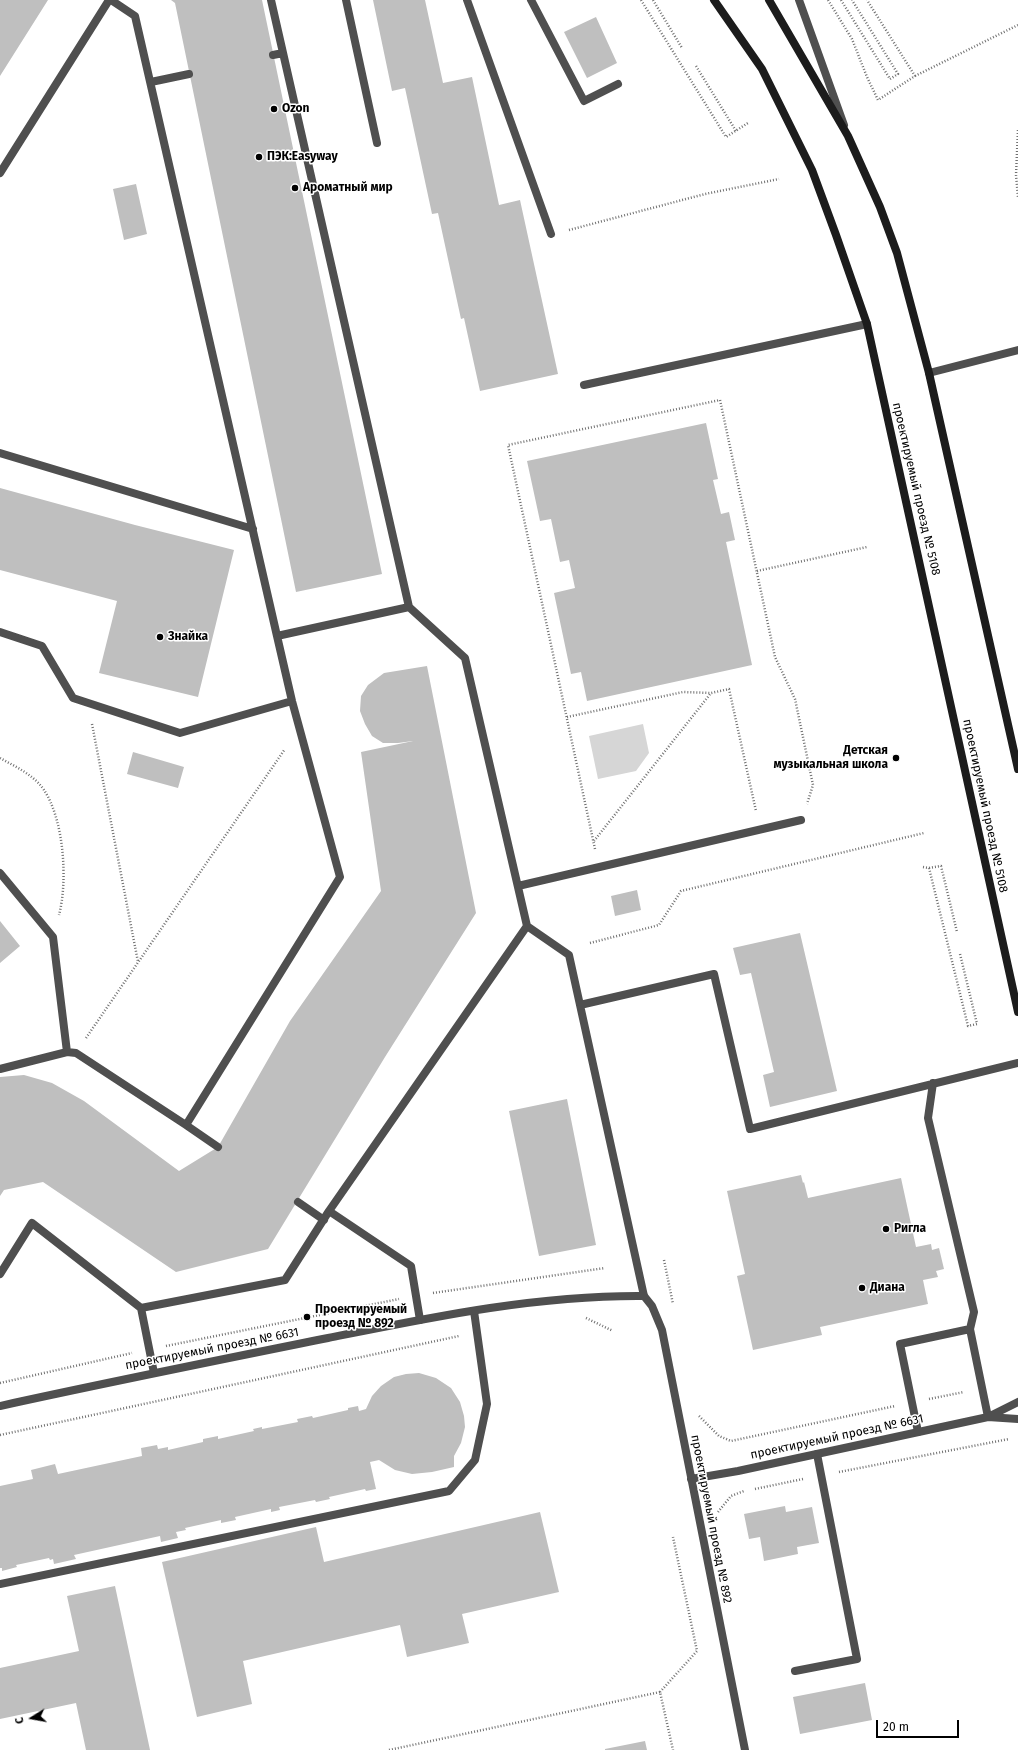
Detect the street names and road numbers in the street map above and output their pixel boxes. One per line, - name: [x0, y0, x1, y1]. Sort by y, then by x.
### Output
- street label: проектируемый проезд № 5108: [889, 401, 943, 577]
- street label: проектируемый проезд № 5108: [960, 718, 1010, 894]
- street label: проектируемый проезд № 6631: [124, 1325, 300, 1373]
- street label: проектируемый проезд № 6631: [749, 1412, 925, 1462]
- street label: проектируемый проезд № 892: [688, 1433, 734, 1605]

